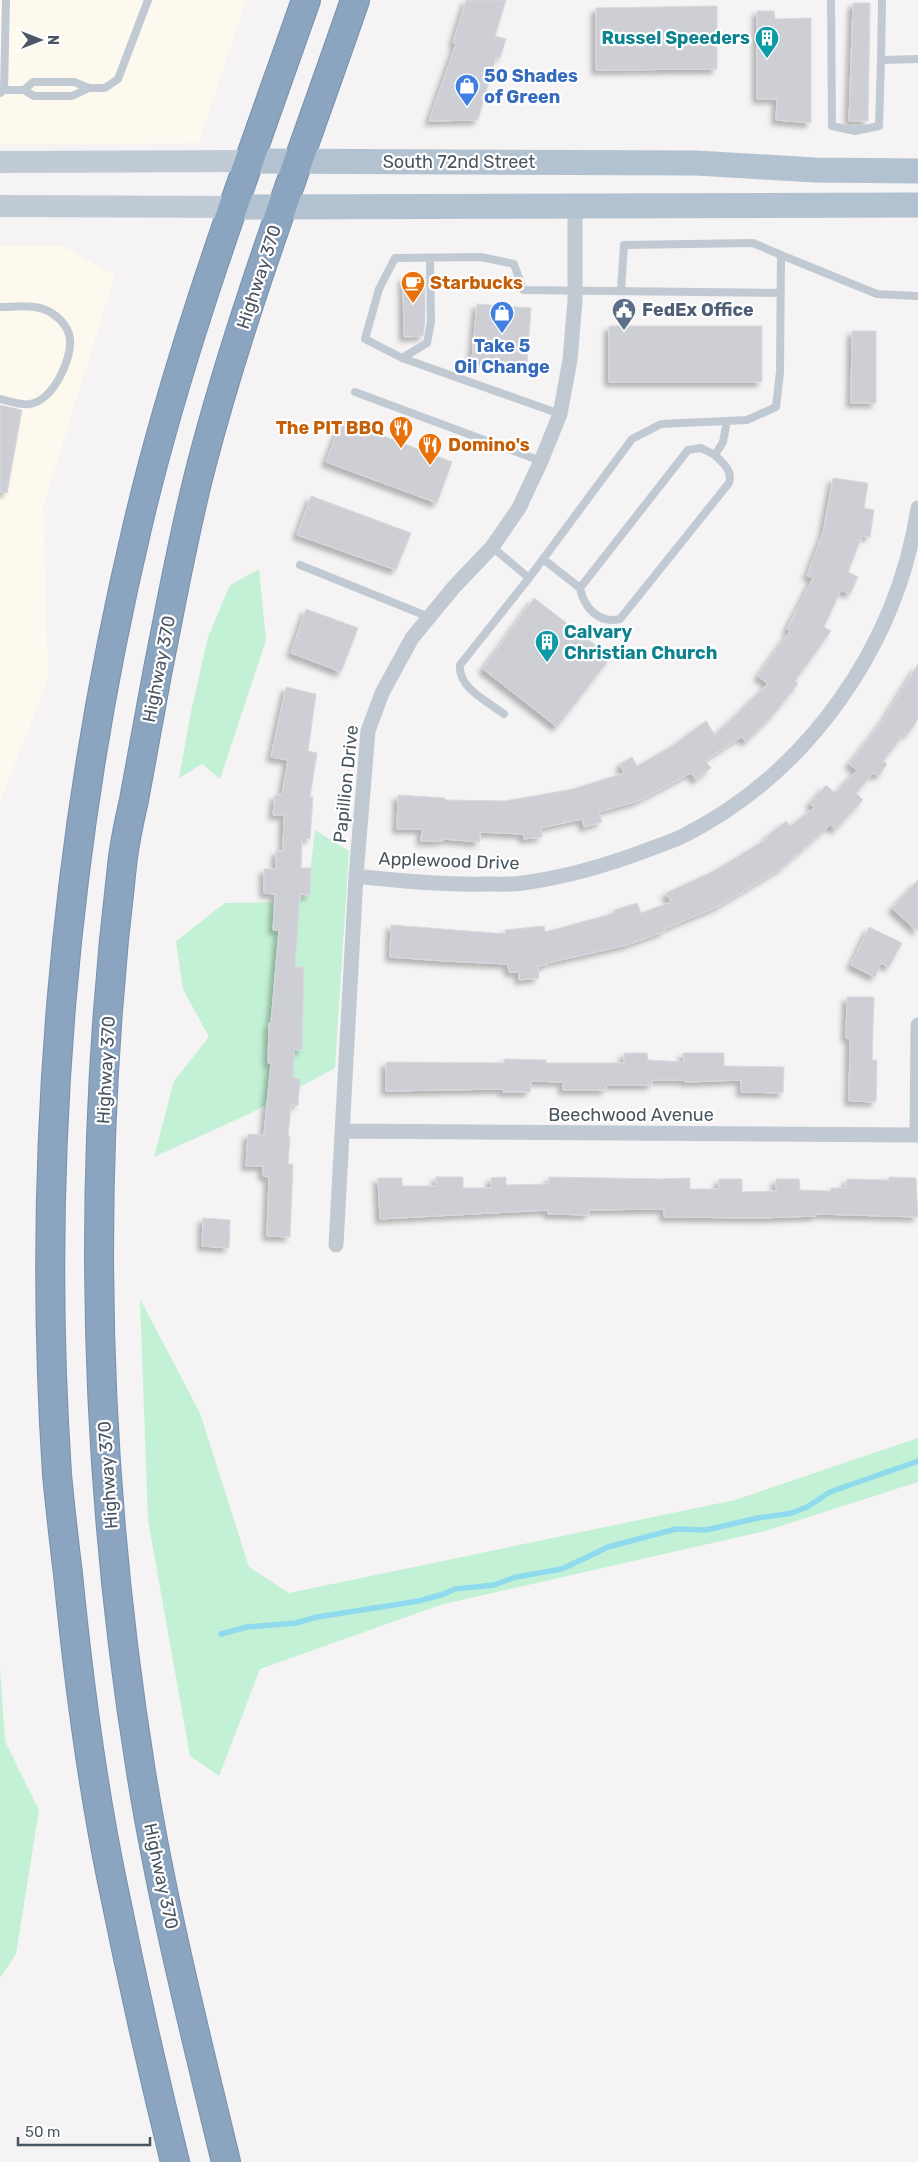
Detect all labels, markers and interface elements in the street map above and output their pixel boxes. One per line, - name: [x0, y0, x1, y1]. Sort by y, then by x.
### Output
- north arrow: [15, 15, 65, 65]
- building icon: Russel Speeders: [754, 25, 780, 59]
- place label: Russel Speeders: [602, 27, 750, 49]
- text: N: [44, 35, 61, 45]
- place label: 50 Shades of Green: [484, 65, 578, 108]
- shop icon: 50 Shades of Green: [454, 73, 480, 107]
- street label: South 72nd Street: [383, 151, 535, 173]
- street label: Highway 370: [232, 222, 286, 332]
- cafe icon: Starbucks: [400, 270, 426, 304]
- place label: Starbucks: [430, 272, 523, 294]
- public building icon: FedEx Office: [611, 297, 637, 331]
- place label: FedEx Office: [642, 299, 754, 321]
- shop icon: Take 5 Oil Change: [489, 300, 515, 334]
- place label: Take 5 Oil Change: [454, 335, 550, 378]
- restaurant icon: The PIT BBQ: [388, 415, 414, 449]
- place label: The PIT BBQ: [276, 417, 384, 439]
- restaurant icon: Domino's: [417, 432, 443, 466]
- place label: Domino's: [448, 434, 530, 456]
- street label: Highway 370: [138, 614, 180, 724]
- place label: Calvary Christian Church: [564, 621, 717, 664]
- building icon: Calvary Christian Church: [534, 629, 560, 663]
- street label: Papillion Drive: [329, 724, 363, 844]
- street label: Applewood Drive: [378, 848, 520, 874]
- street label: Highway 370: [92, 1015, 120, 1125]
- street label: Beechwood Avenue: [548, 1104, 714, 1126]
- street label: Highway 370: [93, 1420, 123, 1530]
- street label: Highway 370: [139, 1821, 183, 1931]
- scale bar: [18, 2114, 150, 2146]
- text: 50 m: [25, 2123, 60, 2141]

